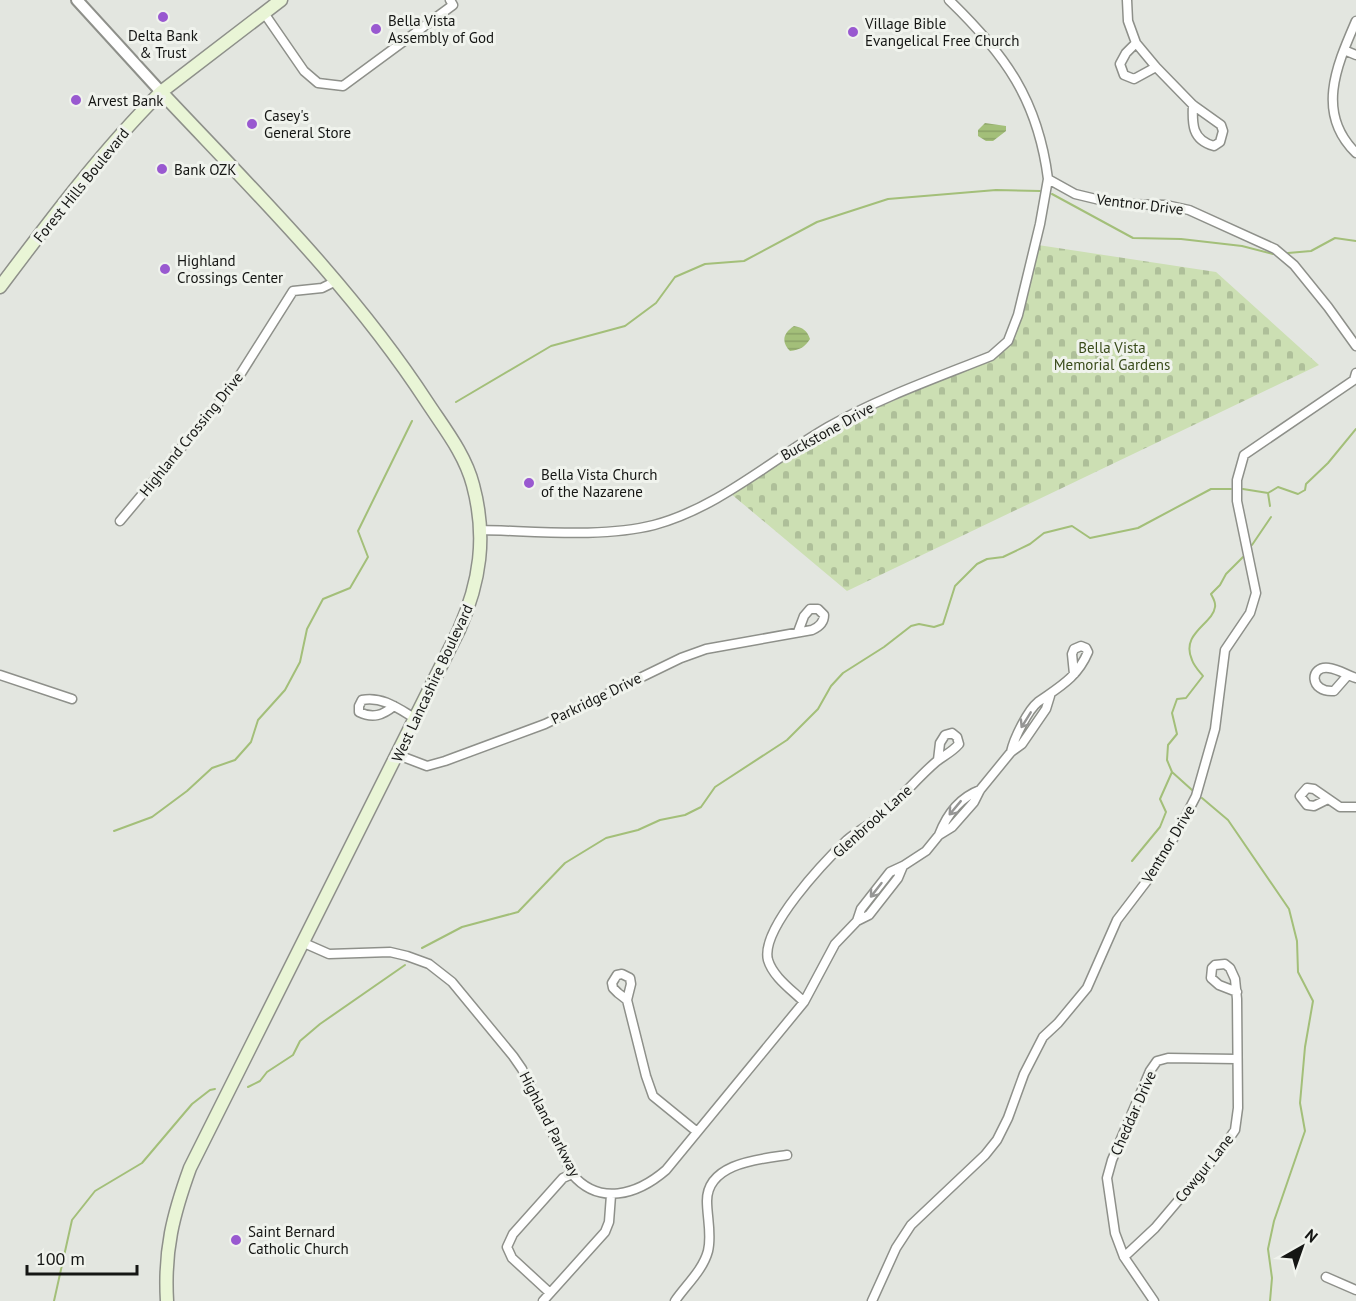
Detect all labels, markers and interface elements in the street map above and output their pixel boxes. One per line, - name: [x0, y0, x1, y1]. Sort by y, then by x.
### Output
- marker: Delta Bank & Trust: [156, 10, 170, 24]
- place label: Bella Vista Assembly of God: [388, 11, 494, 47]
- place label: Village Bible Evangelical Free Church: [864, 14, 1019, 50]
- marker: Bella Vista Assembly of God: [369, 22, 383, 36]
- marker: Village Bible Evangelical Free Church: [846, 25, 860, 39]
- place label: Delta Bank & Trust: [128, 26, 199, 62]
- place label: Arvest Bank: [88, 91, 164, 110]
- marker: Arvest Bank: [69, 93, 83, 107]
- place label: Casey's General Store: [264, 106, 351, 142]
- marker: Casey's General Store: [245, 117, 259, 131]
- street label: Forest Hills Boulevard: [29, 124, 133, 246]
- place label: Bank OZK: [174, 160, 236, 179]
- marker: Bank OZK: [155, 162, 169, 176]
- street label: Ventnor Drive: [1094, 189, 1185, 219]
- place label: Highland Crossings Center: [177, 251, 283, 287]
- marker: Highland Crossings Center: [158, 262, 172, 276]
- park label: Bella Vista Memorial Gardens: [1054, 338, 1170, 374]
- street label: Highland Crossing Drive: [135, 368, 247, 500]
- street label: Buckstone Drive: [777, 398, 877, 464]
- place label: Bella Vista Church of the Nazarene: [541, 465, 657, 501]
- marker: Bella Vista Church of the Nazarene: [522, 476, 536, 490]
- street label: West Lancashire Boulevard: [387, 601, 477, 765]
- street label: Parkridge Drive: [548, 668, 644, 728]
- one-way arrow: [1019, 711, 1031, 728]
- street label: Glenbrook Lane: [828, 780, 916, 862]
- one-way arrow: [948, 800, 962, 815]
- street label: Ventnor Drive: [1137, 802, 1199, 887]
- one-way arrow: [870, 882, 883, 898]
- street label: Highland Parkway: [515, 1068, 585, 1180]
- street label: Cheddar Drive: [1106, 1068, 1160, 1158]
- street label: Cowgur Lane: [1171, 1130, 1237, 1206]
- north arrow: [1272, 1217, 1332, 1277]
- place label: Saint Bernard Catholic Church: [248, 1222, 349, 1258]
- text: N: [1301, 1224, 1322, 1247]
- marker: Saint Bernard Catholic Church: [229, 1233, 243, 1247]
- scale bar: [27, 1238, 136, 1276]
- text: 100 m: [36, 1247, 85, 1270]

